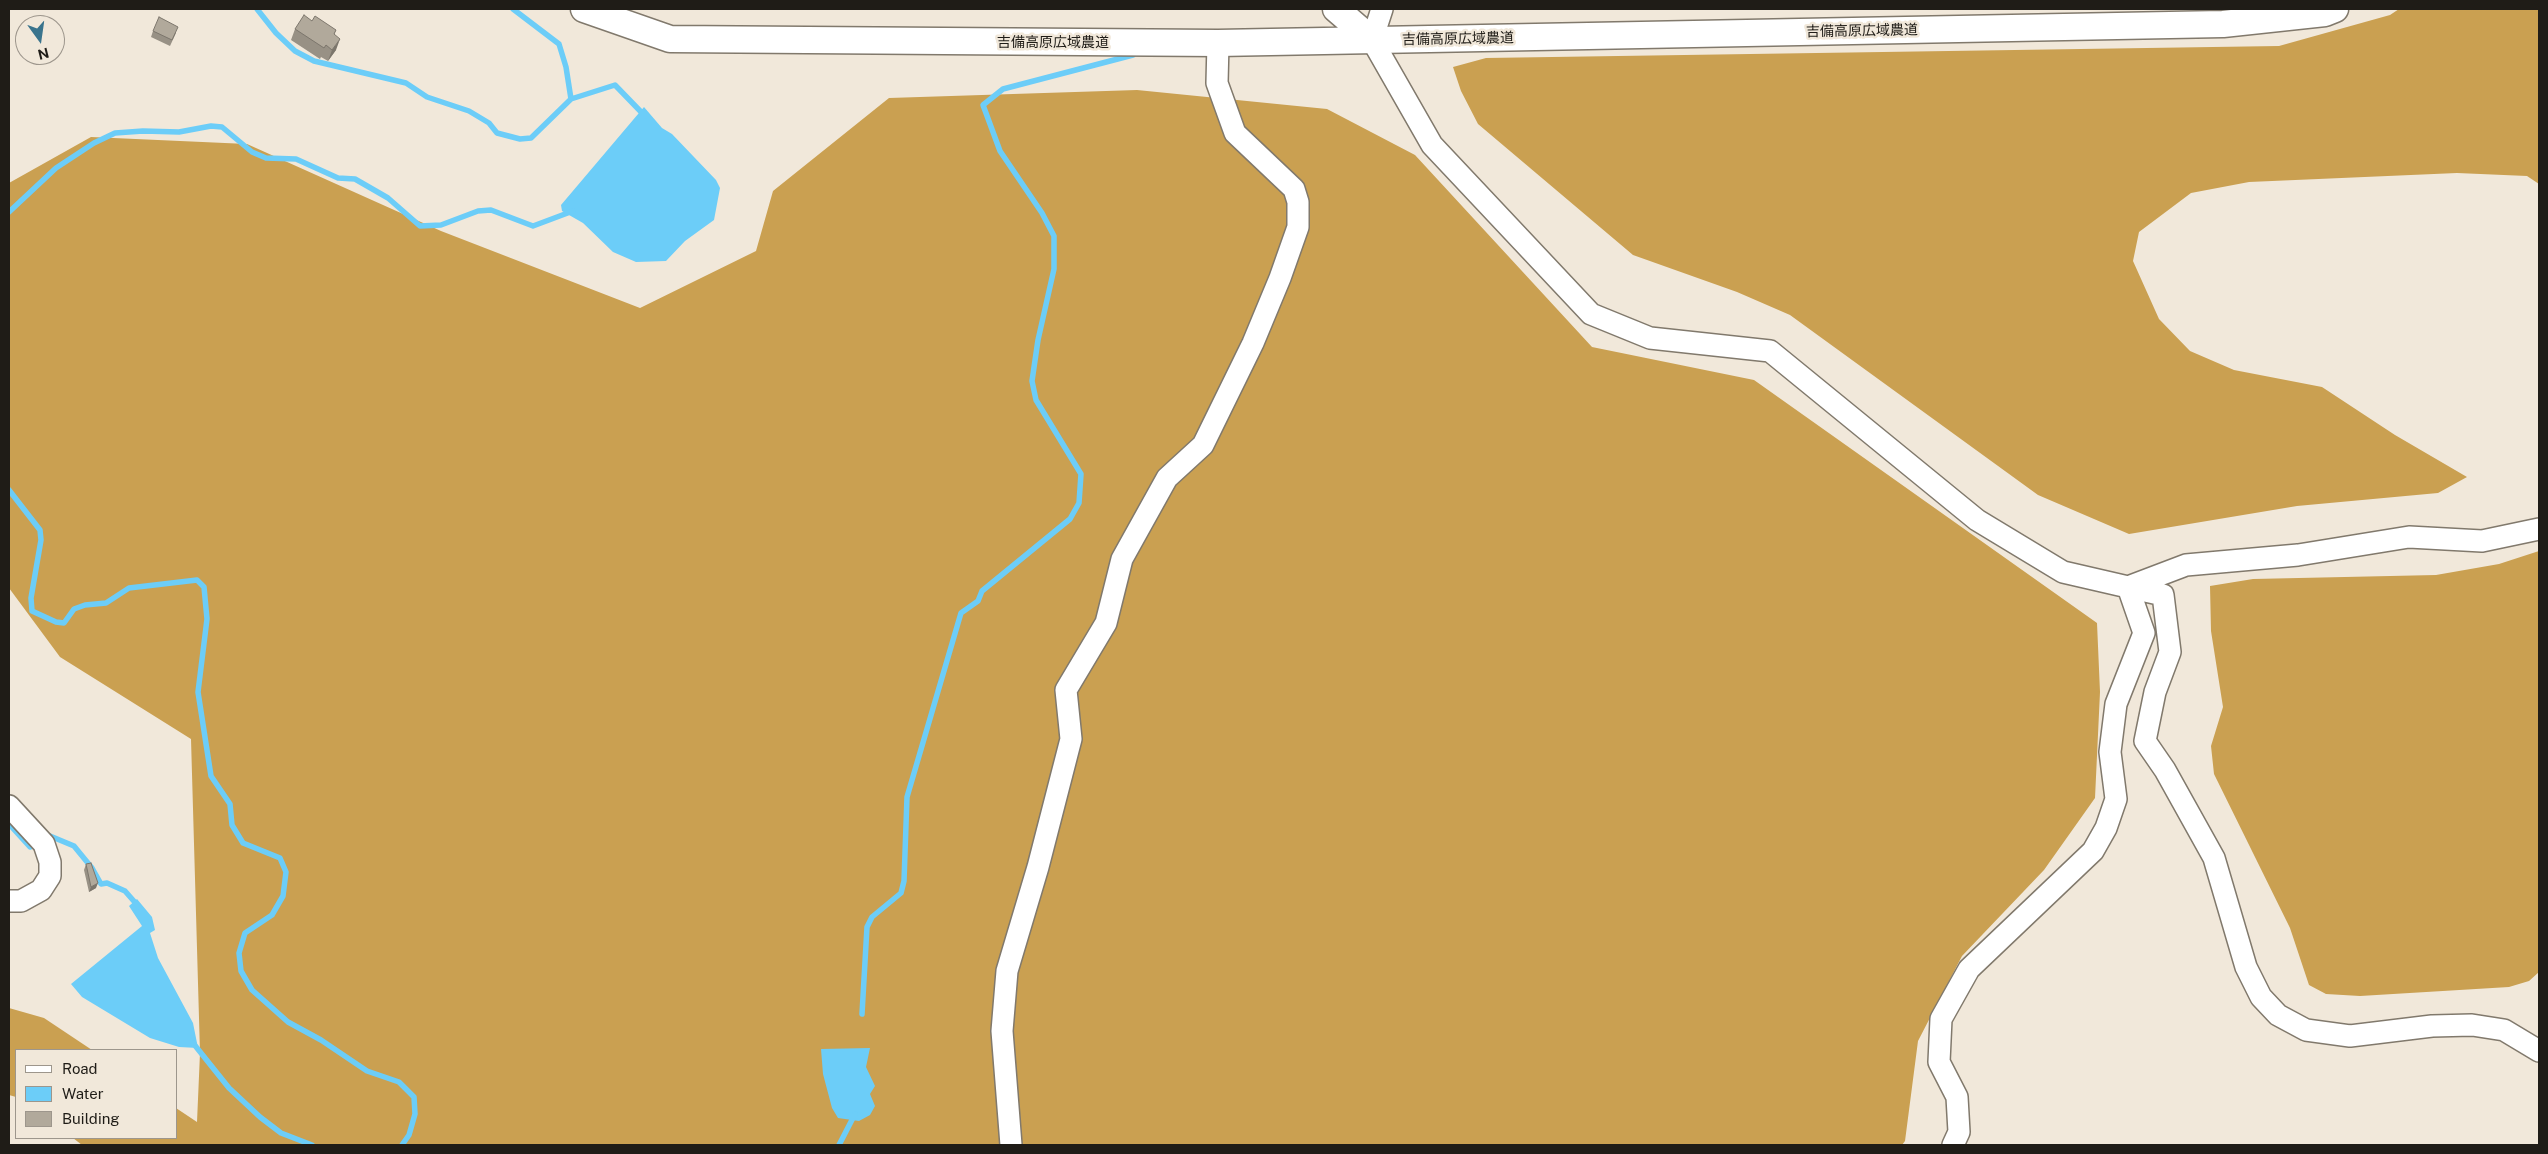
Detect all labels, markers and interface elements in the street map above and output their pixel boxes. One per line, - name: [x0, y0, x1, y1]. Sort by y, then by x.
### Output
- north arrow: [15, 15, 65, 65]
- street label: 吉備高原広域農道: [1806, 22, 1918, 40]
- street label: 吉備高原広域農道: [1402, 30, 1514, 48]
- street label: 吉備高原広域農道: [997, 35, 1109, 51]
- text: N: [36, 44, 51, 63]
- legend: [15, 1049, 178, 1139]
- text: Road: [62, 1060, 98, 1077]
- text: Water: [62, 1085, 104, 1102]
- text: Building: [62, 1110, 120, 1127]

